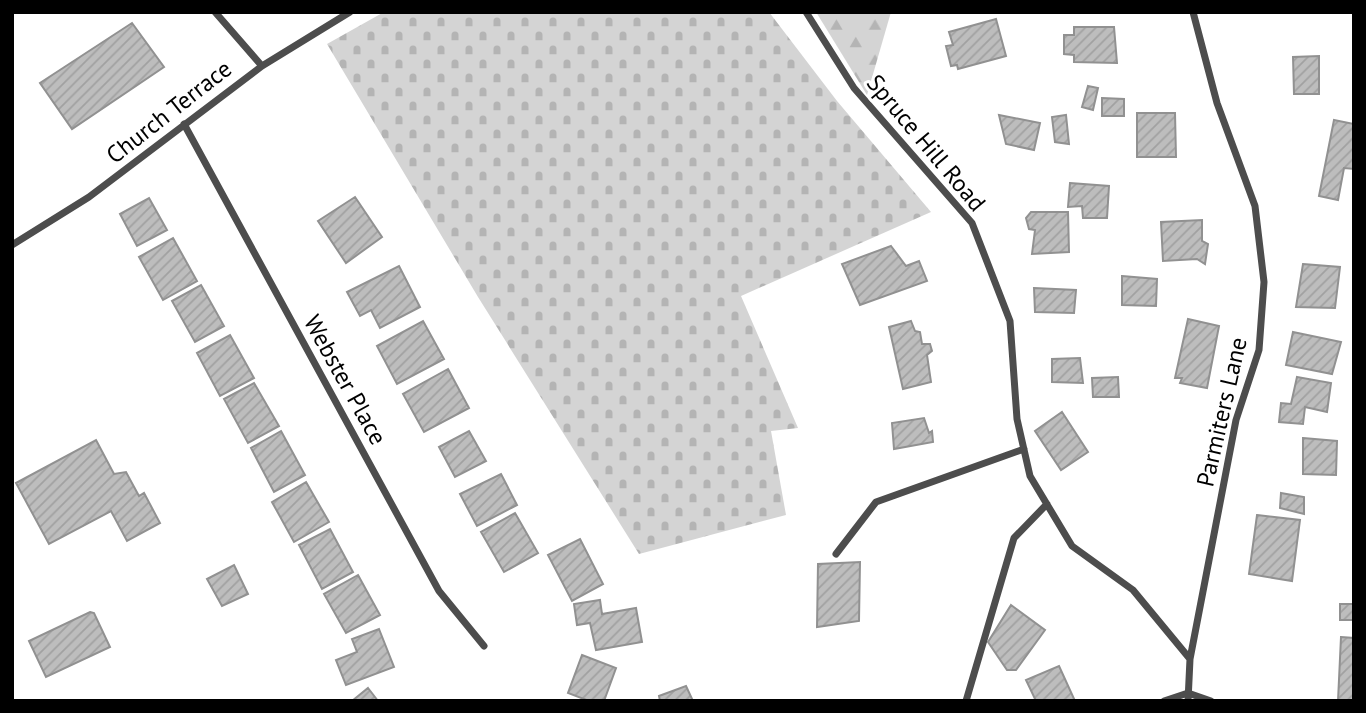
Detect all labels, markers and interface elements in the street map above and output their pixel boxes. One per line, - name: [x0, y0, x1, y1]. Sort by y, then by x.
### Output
- street label: Church Terrace: [100, 53, 238, 170]
- street label: Spruce Hill Road: [860, 68, 993, 218]
- street label: Webster Place: [297, 309, 394, 450]
- street label: Parmiters Lane: [1189, 334, 1254, 490]

